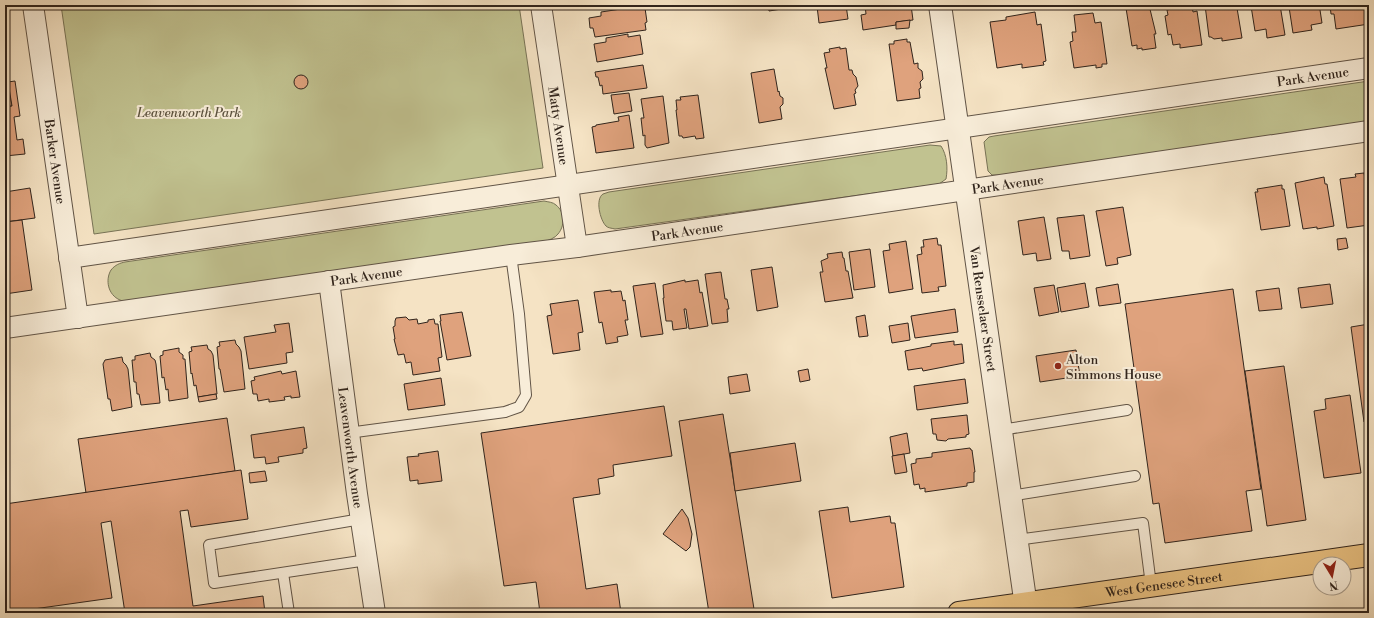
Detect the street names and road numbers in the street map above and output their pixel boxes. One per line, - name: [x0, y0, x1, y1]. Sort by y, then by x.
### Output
- street label: Park Avenue: [1276, 64, 1350, 90]
- street label: Matty Avenue: [544, 85, 572, 167]
- street label: Barker Avenue: [40, 117, 69, 205]
- street label: Park Avenue: [971, 172, 1045, 198]
- street label: Park Avenue: [650, 219, 725, 245]
- street label: Van Rensselaer Street: [965, 244, 999, 373]
- street label: Park Avenue: [329, 264, 404, 290]
- street label: Leavenworth Avenue: [334, 386, 366, 510]
- street label: West Genesee Street: [1104, 569, 1224, 601]

